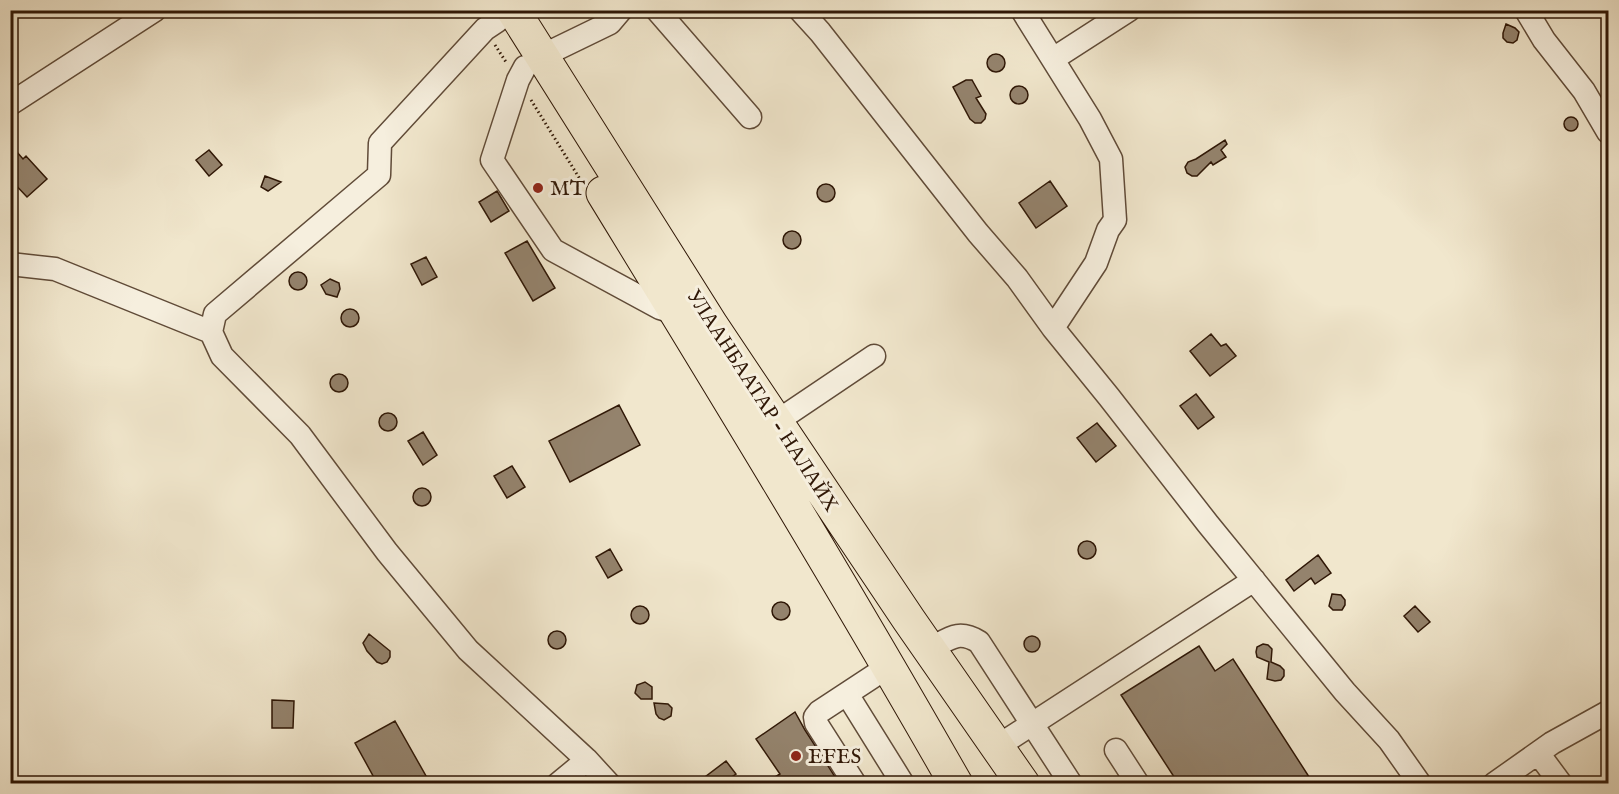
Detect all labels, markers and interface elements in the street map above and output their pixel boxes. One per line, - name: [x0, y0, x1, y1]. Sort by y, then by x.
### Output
- place label: MT: [550, 176, 586, 203]
- marker: MT: [531, 181, 545, 195]
- street label: УЛААНБААТАР - НАЛАЙХ: [680, 284, 844, 517]
- place label: EFES: [808, 744, 861, 771]
- marker: EFES: [789, 749, 803, 763]

